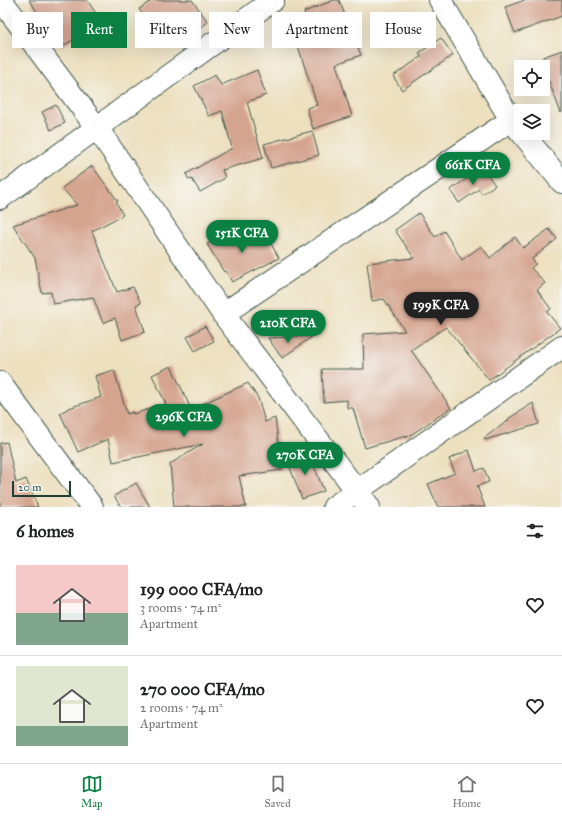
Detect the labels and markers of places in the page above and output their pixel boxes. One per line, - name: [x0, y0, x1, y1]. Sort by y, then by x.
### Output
- pin: 661K CFA: [432, 152, 514, 186]
- pin: 151K CFA: [201, 220, 283, 254]
- pin: 199K CFA: [400, 292, 482, 326]
- pin: 210K CFA: [247, 310, 329, 344]
- pin: 296K CFA: [143, 404, 225, 438]
- pin: 270K CFA: [264, 442, 346, 476]

